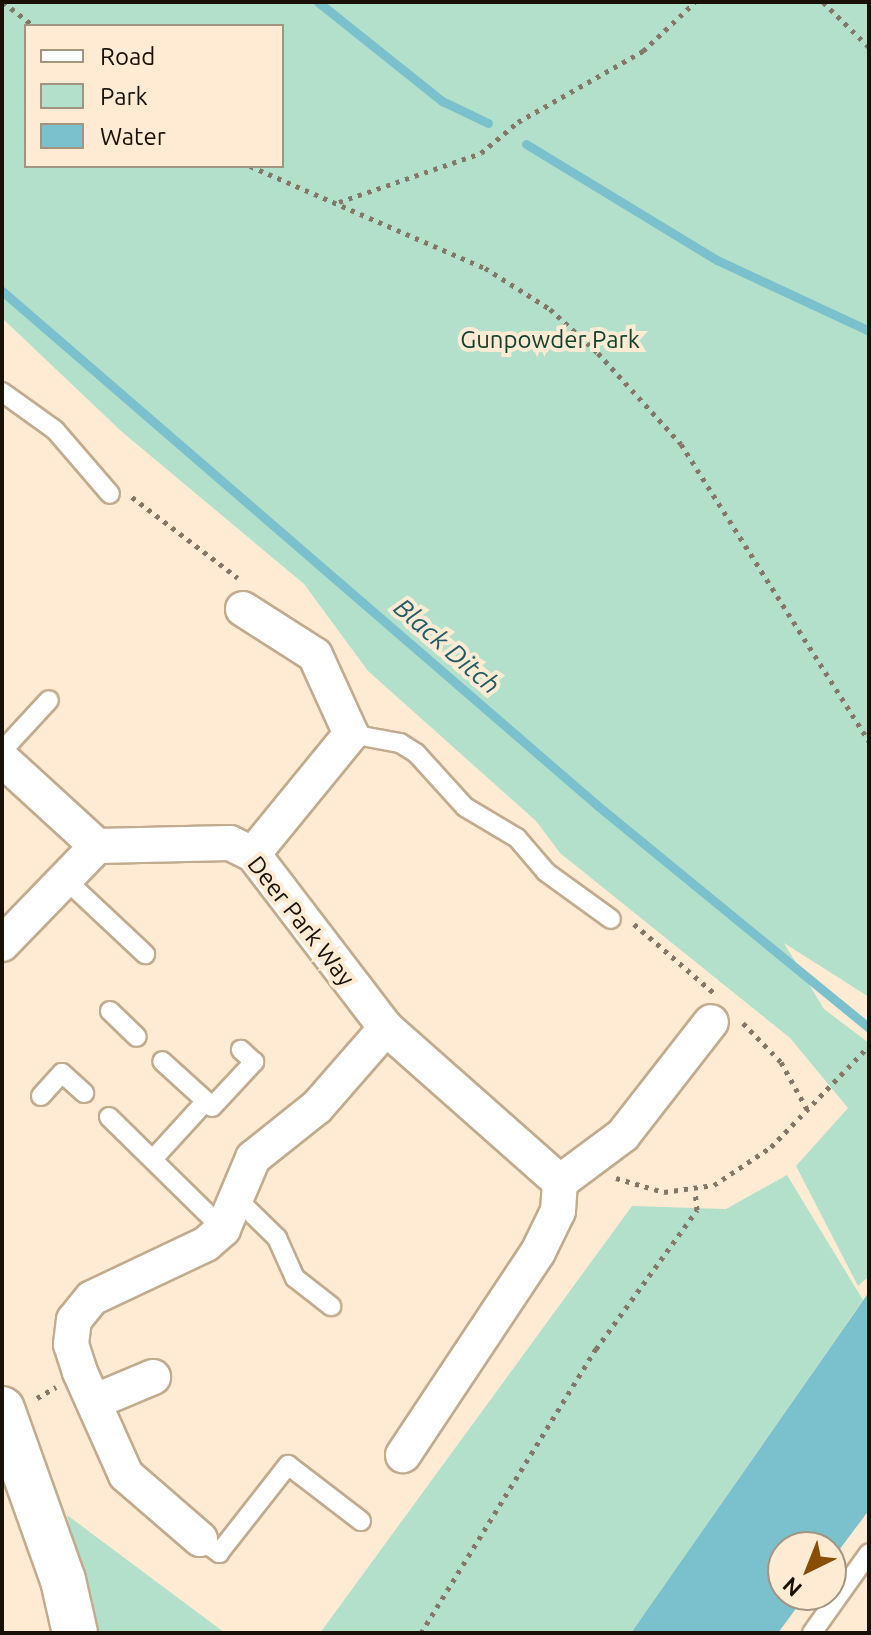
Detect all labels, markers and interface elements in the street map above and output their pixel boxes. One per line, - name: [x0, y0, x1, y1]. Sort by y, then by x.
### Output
- legend: [24, 24, 284, 168]
- text: Road: [100, 43, 155, 70]
- text: Park: [100, 83, 148, 110]
- text: Water: [100, 123, 166, 150]
- park label: Gunpowder Park: [460, 326, 640, 354]
- water label: Black Ditch: [388, 592, 506, 700]
- street label: Deer Park Way: [241, 850, 361, 992]
- north arrow: [767, 1531, 847, 1611]
- text: N: [777, 1573, 806, 1602]

